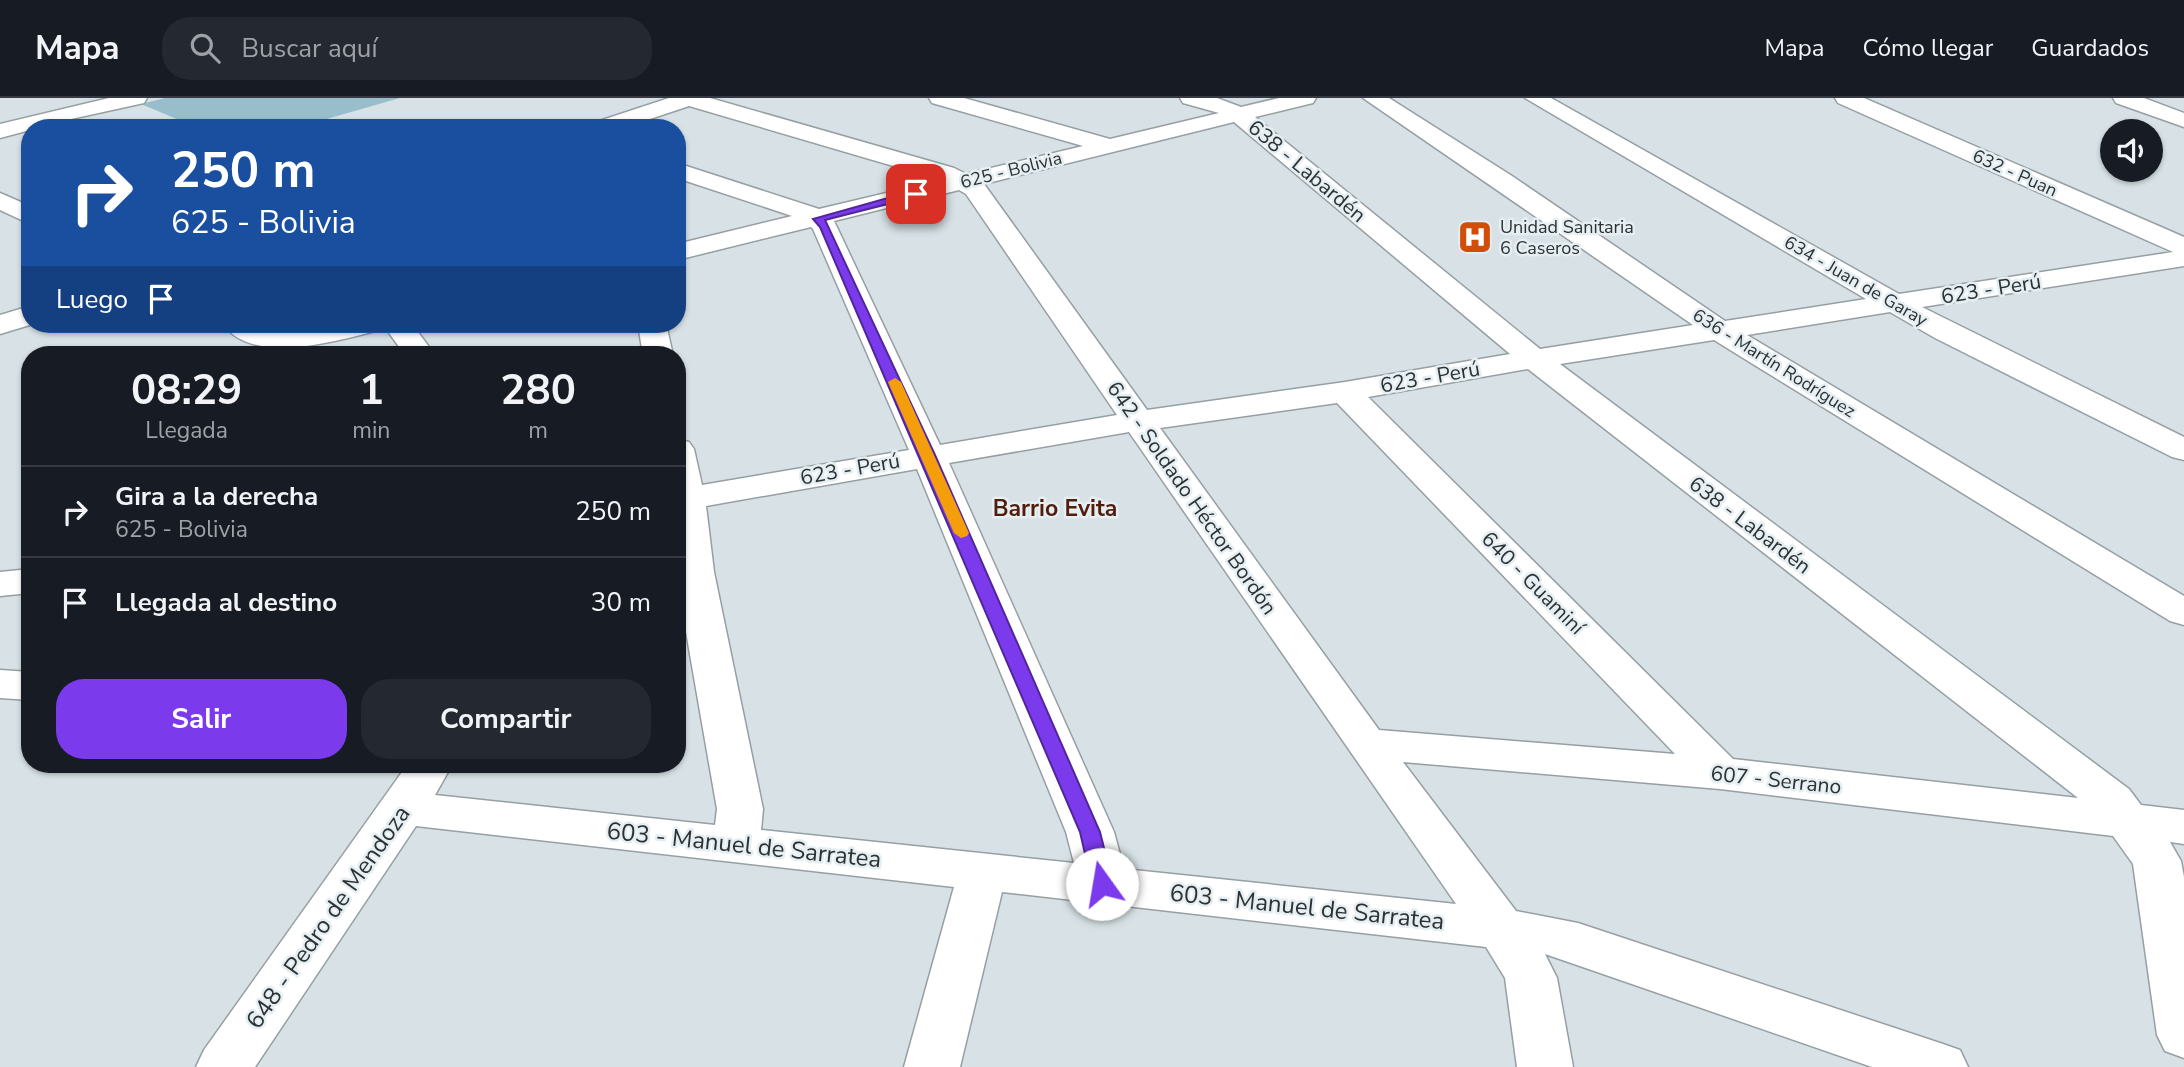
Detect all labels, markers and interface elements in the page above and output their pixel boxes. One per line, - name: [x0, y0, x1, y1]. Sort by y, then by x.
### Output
- search box: [162, 17, 652, 80]
- text: Mapa: [35, 26, 120, 71]
- icon: search: [186, 29, 224, 67]
- text: Buscar aquí: [242, 31, 377, 66]
- text: Mapa: [1764, 32, 1824, 64]
- text: Cómo llegar: [1862, 32, 1993, 64]
- text: Guardados: [2031, 32, 2149, 64]
- street label: 638 - Labardén: [1242, 113, 1372, 229]
- map controls: [2100, 119, 2163, 182]
- button: sound: [2100, 119, 2163, 182]
- text: 250 m: [171, 137, 315, 204]
- street label: 632 - Puan: [1969, 144, 2061, 202]
- street label: 625 - Bolivia: [958, 146, 1064, 194]
- icon: right: [56, 147, 147, 238]
- pin: [886, 164, 946, 224]
- icon: arrive: [897, 175, 935, 213]
- text: 625 - Bolivia: [171, 201, 356, 244]
- place label: Unidad Sanitaria 6 Caseros: [1500, 215, 1634, 260]
- hospital icon: Unidad Sanitaria 6 Caseros: [1456, 218, 1494, 256]
- street label: 634 - Juan de Garay: [1780, 230, 1933, 332]
- street label: 623 - Perú: [1939, 267, 2043, 311]
- icon: arrive: [142, 280, 180, 318]
- text: Luego: [56, 282, 128, 317]
- street label: 636 - Martín Rodríguez: [1688, 303, 1860, 423]
- street label: 623 - Perú: [1378, 354, 1482, 400]
- text: 08:29: [131, 362, 242, 419]
- text: 1: [359, 362, 384, 419]
- text: 280: [500, 362, 576, 419]
- street label: 642 - Soldado Héctor Bordón: [1101, 376, 1283, 620]
- text: Llegada: [145, 415, 228, 446]
- text: min: [352, 415, 390, 446]
- text: m: [528, 415, 548, 446]
- street label: 623 - Perú: [798, 446, 902, 492]
- street label: 638 - Labardén: [1683, 470, 1817, 580]
- text: Gira a la derecha: [115, 479, 318, 514]
- icon: right: [56, 493, 94, 531]
- district label: Barrio Evita: [993, 493, 1117, 524]
- text: 250 m: [575, 494, 651, 529]
- text: 625 - Bolivia: [115, 514, 248, 545]
- street label: 640 - Guaminí: [1475, 525, 1592, 642]
- icon: arrive: [56, 584, 94, 622]
- text: Llegada al destino: [115, 585, 337, 620]
- text: 30 m: [591, 585, 651, 620]
- button: Salir: [56, 679, 347, 759]
- button: Compartir: [361, 679, 651, 759]
- street label: 607 - Serrano: [1709, 759, 1843, 801]
- street label: 648 - Pedro de Mendoza: [239, 799, 417, 1035]
- street label: 603 - Manuel de Sarratea: [605, 815, 883, 875]
- position arrow: [1065, 847, 1139, 921]
- street label: 603 - Manuel de Sarratea: [1168, 877, 1446, 937]

